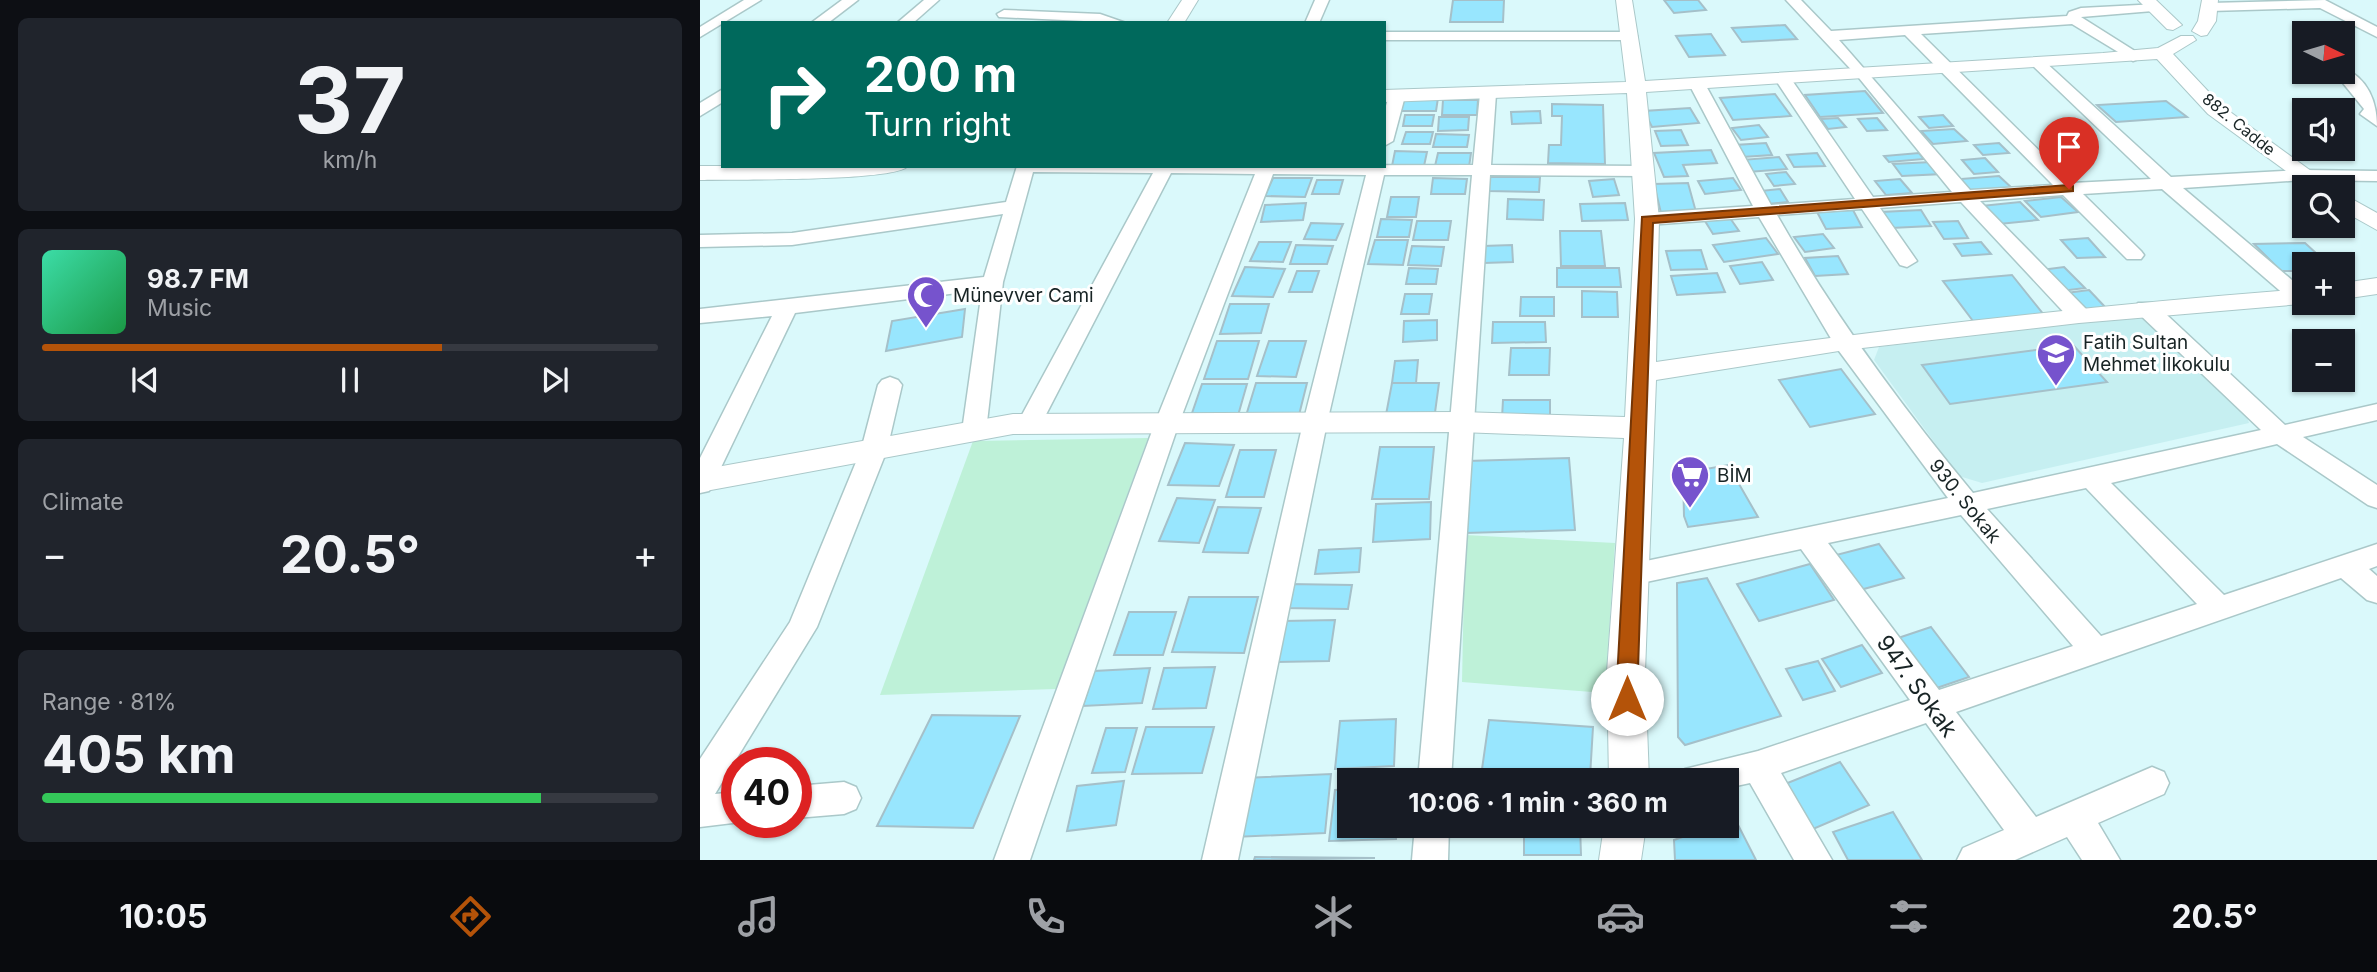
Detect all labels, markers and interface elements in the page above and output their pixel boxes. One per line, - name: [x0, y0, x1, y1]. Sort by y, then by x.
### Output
- north arrow: [2292, 21, 2356, 84]
- map controls: [2292, 21, 2355, 392]
- text: 37: [294, 45, 406, 155]
- text: 200 m: [864, 45, 1017, 104]
- icon: right: [749, 49, 840, 140]
- street label: 882. Cadde: [2198, 88, 2280, 160]
- button: sound: [2292, 98, 2355, 161]
- text: Turn right: [864, 105, 1011, 144]
- pin: [2039, 117, 2099, 189]
- icon: arrive: [2050, 128, 2088, 166]
- text: km/h: [323, 146, 377, 174]
- button: search: [2292, 175, 2355, 238]
- button: +: [2292, 252, 2355, 315]
- text: 98.7 FM: [147, 263, 249, 294]
- mosque icon: Münevver Cami: [905, 274, 947, 329]
- place label: Münevver Cami: [953, 284, 1094, 307]
- text: Music: [147, 294, 212, 322]
- button: −: [2292, 329, 2355, 392]
- place label: Fatih Sultan Mehmet İlkokulu: [2083, 331, 2230, 376]
- school or university icon: Fatih Sultan Mehmet İlkokulu: [2035, 332, 2077, 387]
- icon: previous: [126, 361, 164, 399]
- icon: pause: [331, 361, 369, 399]
- icon: next: [536, 361, 574, 399]
- supermarket icon: BİM: [1669, 454, 1711, 509]
- street label: 930. Sokak: [1924, 455, 2006, 548]
- place label: BİM: [1717, 464, 1752, 487]
- text: Climate: [42, 488, 124, 516]
- text: 20.5°: [280, 523, 420, 586]
- text: −: [42, 531, 67, 577]
- text: +: [633, 531, 658, 577]
- street label: 947. Sokak: [1871, 630, 1964, 743]
- position arrow: [1590, 662, 1664, 736]
- text: Range · 81%: [42, 688, 176, 716]
- text: 405 km: [42, 723, 235, 786]
- speed limit sign: 40: [721, 747, 812, 838]
- text: 10:06 · 1 min · 360 m: [1408, 787, 1668, 818]
- icon: directions: [446, 892, 495, 941]
- icon: music: [734, 892, 783, 941]
- icon: phone: [1021, 892, 1070, 941]
- icon: climate: [1309, 892, 1358, 941]
- icon: car: [1596, 892, 1645, 941]
- icon: filters: [1884, 892, 1933, 941]
- text: 10:05: [119, 897, 207, 936]
- text: 20.5°: [2171, 897, 2258, 936]

